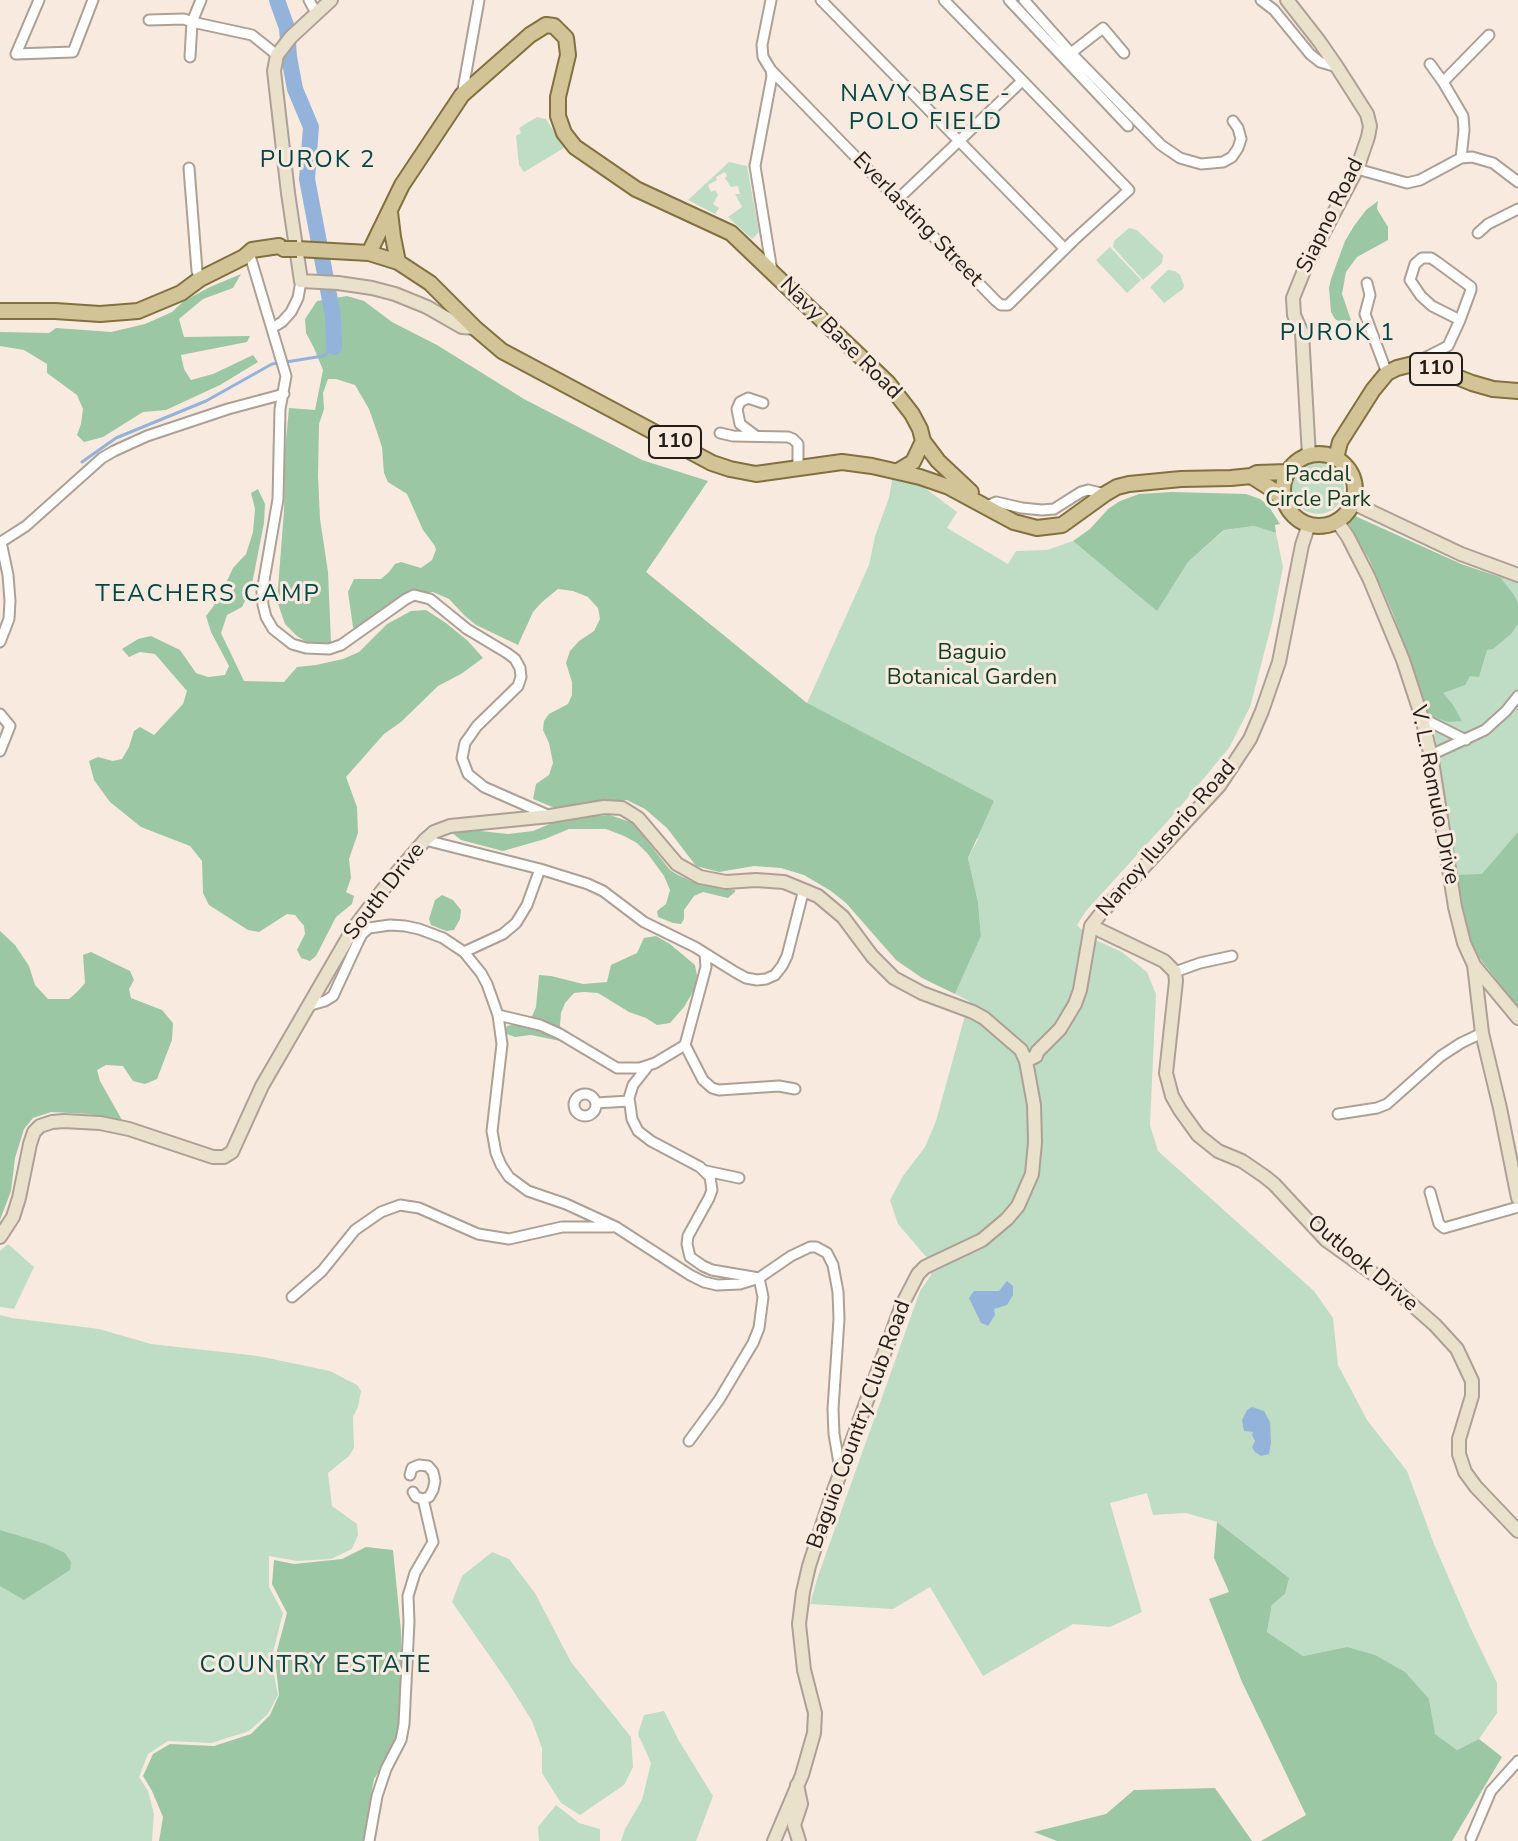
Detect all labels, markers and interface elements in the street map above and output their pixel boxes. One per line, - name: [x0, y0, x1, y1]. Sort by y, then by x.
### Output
- district label: NAVY BASE - POLO FIELD: [840, 81, 1012, 137]
- district label: PUROK 2: [260, 147, 376, 175]
- street label: Everlasting Street: [846, 148, 988, 292]
- street label: Siapno Road: [1292, 154, 1370, 278]
- street label: Navy Base Road: [773, 272, 907, 406]
- district label: PUROK 1: [1280, 320, 1396, 348]
- road number: 110: [1410, 353, 1462, 385]
- road number: 110: [649, 426, 701, 458]
- park label: Pacdal Circle Park: [1265, 463, 1371, 514]
- district label: TEACHERS CAMP: [95, 581, 321, 609]
- park label: Baguio Botanical Garden: [887, 641, 1057, 692]
- street label: V. L. Romulo Drive: [1404, 703, 1464, 887]
- street label: Nanoy Ilusorio Road: [1092, 755, 1242, 923]
- street label: South Drive: [339, 838, 431, 946]
- street label: Outlook Drive: [1301, 1210, 1423, 1318]
- street label: Baguio Country Club Road: [803, 1297, 917, 1553]
- district label: COUNTRY ESTATE: [200, 1652, 432, 1680]

